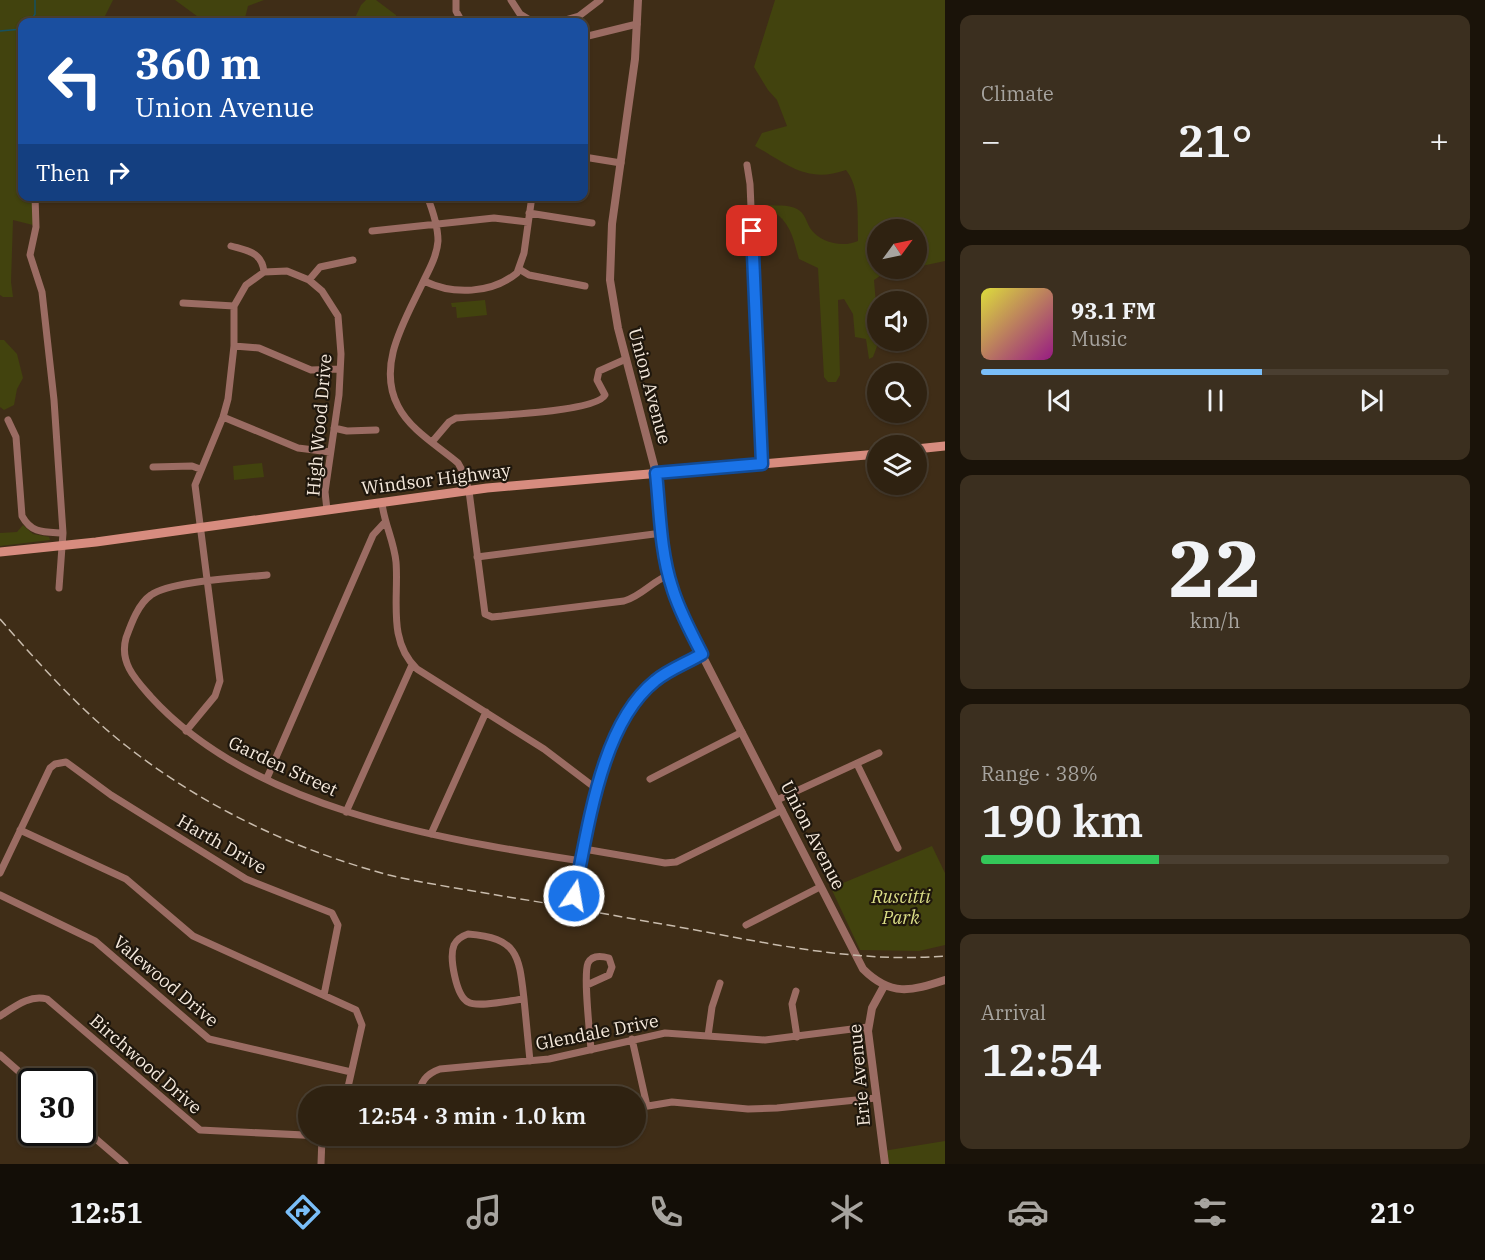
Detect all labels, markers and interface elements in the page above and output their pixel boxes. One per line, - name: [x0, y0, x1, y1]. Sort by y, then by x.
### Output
- text: 360 m: [135, 36, 261, 91]
- icon: left: [36, 42, 114, 120]
- text: Climate: [981, 80, 1054, 107]
- text: Union Avenue: [135, 89, 314, 124]
- text: 21°: [1177, 111, 1253, 169]
- text: −: [981, 119, 1001, 162]
- text: +: [1429, 119, 1449, 162]
- icon: right: [102, 156, 135, 189]
- text: Then: [36, 158, 90, 187]
- pin: [726, 205, 777, 256]
- icon: arrive: [735, 214, 768, 247]
- north arrow: [867, 219, 927, 279]
- map controls: [867, 219, 927, 495]
- button: sound: [867, 291, 927, 351]
- text: 93.1 FM: [1071, 296, 1156, 325]
- street label: Union Avenue: [623, 325, 677, 447]
- text: Music: [1071, 325, 1127, 352]
- street label: High Wood Drive: [301, 353, 337, 497]
- button: search: [867, 363, 927, 423]
- icon: previous: [1043, 384, 1076, 417]
- icon: pause: [1199, 384, 1232, 417]
- icon: next: [1355, 384, 1388, 417]
- button: layers: [867, 435, 927, 495]
- street label: Windsor Highway: [360, 458, 512, 500]
- text: 22: [1168, 517, 1262, 618]
- text: km/h: [1190, 607, 1240, 634]
- street label: Garden Street: [225, 731, 341, 801]
- text: Range · 38%: [981, 760, 1098, 787]
- street label: Union Avenue: [776, 777, 850, 893]
- text: 190 km: [981, 791, 1143, 849]
- street label: Harth Drive: [173, 809, 271, 879]
- position arrow: [542, 864, 606, 928]
- park label: Ruscitti Park: [870, 885, 931, 929]
- street label: Valewood Drive: [109, 930, 223, 1032]
- text: Arrival: [981, 999, 1046, 1026]
- street label: Birchwood Drive: [85, 1009, 207, 1119]
- street label: Glendale Drive: [533, 1009, 661, 1055]
- street label: Erie Avenue: [843, 1023, 875, 1127]
- text: 12:54: [981, 1030, 1102, 1088]
- speed limit sign: 30: [18, 1068, 96, 1146]
- text: 12:54 · 3 min · 1.0 km: [358, 1101, 586, 1130]
- icon: directions: [282, 1191, 324, 1233]
- icon: music: [463, 1191, 505, 1233]
- icon: phone: [645, 1191, 687, 1233]
- icon: climate: [826, 1191, 868, 1233]
- icon: car: [1007, 1191, 1049, 1233]
- icon: filters: [1189, 1191, 1231, 1233]
- text: 12:51: [70, 1195, 143, 1230]
- text: 21°: [1370, 1195, 1415, 1230]

